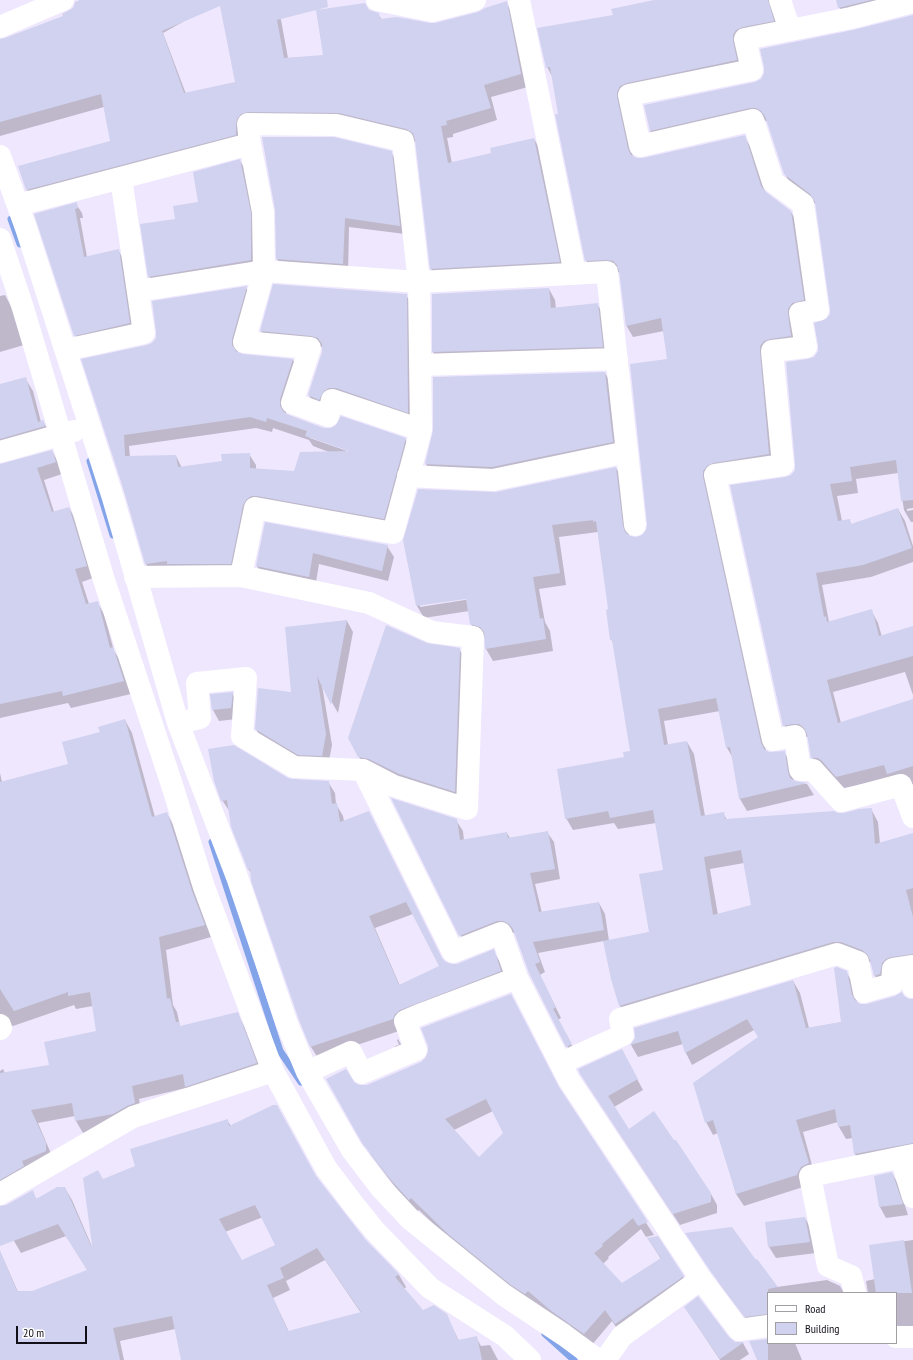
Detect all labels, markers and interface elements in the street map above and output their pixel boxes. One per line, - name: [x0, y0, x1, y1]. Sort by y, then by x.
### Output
- legend: [767, 1292, 897, 1344]
- text: Road: [805, 1301, 825, 1316]
- scale bar: [18, 1318, 89, 1344]
- text: Building: [805, 1321, 840, 1336]
- text: 20 m: [23, 1325, 44, 1340]

